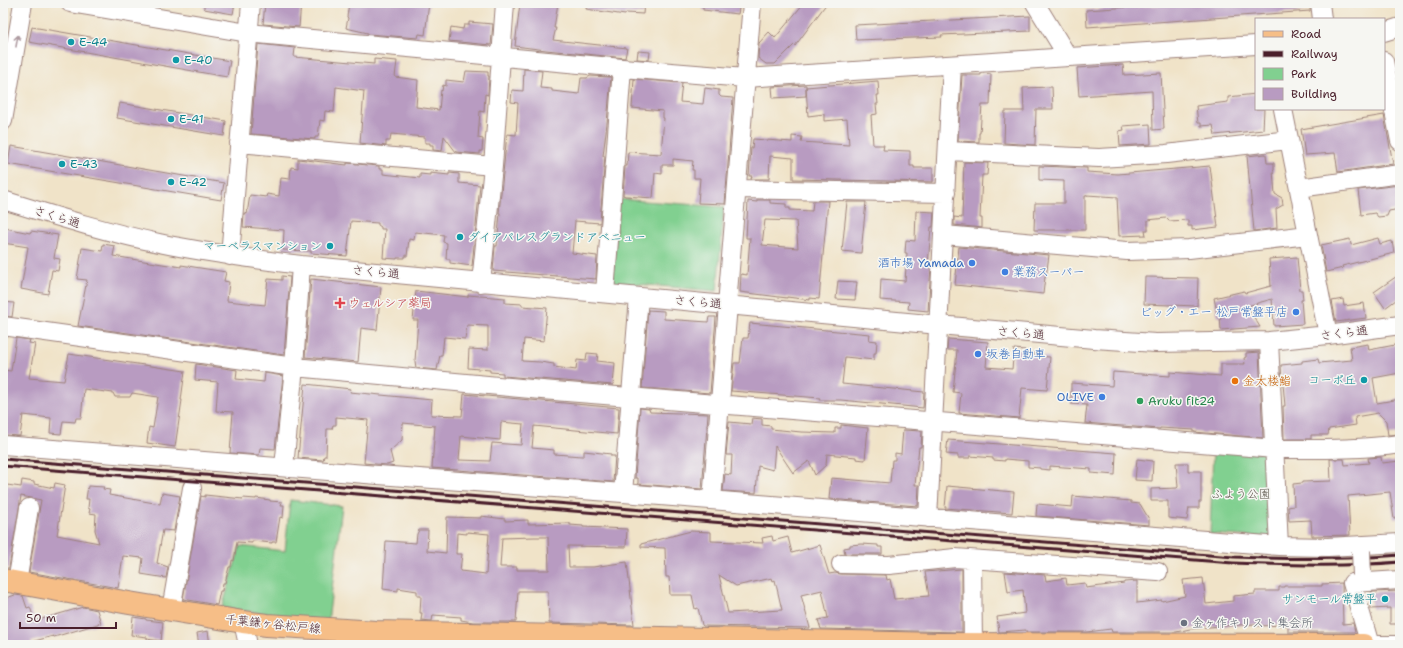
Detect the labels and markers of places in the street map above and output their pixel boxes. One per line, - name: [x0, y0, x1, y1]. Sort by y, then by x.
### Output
- place label: E-44: [79, 34, 107, 50]
- marker: E-44: [66, 37, 76, 47]
- place label: E-40: [184, 52, 213, 68]
- marker: E-40: [171, 55, 181, 65]
- place label: E-41: [179, 111, 204, 127]
- marker: E-41: [166, 114, 176, 124]
- place label: E-43: [70, 156, 98, 172]
- marker: E-43: [57, 159, 67, 169]
- place label: E-42: [179, 174, 207, 190]
- marker: E-42: [166, 177, 176, 187]
- place label: ダイアパレスグランドアベニュー: [468, 229, 646, 245]
- marker: ダイアパレスグランドアベニュー: [455, 232, 465, 242]
- place label: マーベラスマンション: [203, 238, 322, 254]
- marker: マーベラスマンション: [325, 241, 335, 251]
- place label: 酒市場 Yamada: [878, 255, 965, 271]
- marker: 酒市場 Yamada: [967, 258, 977, 268]
- place label: 業務スーパー: [1013, 264, 1085, 280]
- marker: 業務スーパー: [1000, 267, 1010, 277]
- place label: ウェルシア薬局: [348, 295, 432, 311]
- marker: ウェルシア薬局: [335, 298, 345, 308]
- place label: ビッグ・エー 松戸常盤平店: [1140, 304, 1288, 320]
- marker: ビッグ・エー 松戸常盤平店: [1291, 307, 1301, 317]
- place label: 坂巻自動車: [986, 346, 1046, 362]
- marker: 坂巻自動車: [973, 349, 983, 359]
- place label: コーポ丘: [1308, 372, 1356, 388]
- place label: 金太楼鮨: [1243, 373, 1291, 389]
- marker: コーポ丘: [1359, 375, 1369, 385]
- marker: 金太楼鮨: [1230, 376, 1240, 386]
- place label: OLIVE: [1057, 389, 1094, 405]
- marker: OLIVE: [1097, 392, 1107, 402]
- place label: Aruku fit24: [1148, 393, 1215, 409]
- marker: Aruku fit24: [1135, 396, 1145, 406]
- place label: サンモール常盤平: [1282, 591, 1377, 607]
- marker: サンモール常盤平: [1380, 594, 1390, 604]
- place label: 金ヶ作キリスト集会所: [1192, 615, 1313, 631]
- marker: 金ヶ作キリスト集会所: [1179, 618, 1189, 628]

